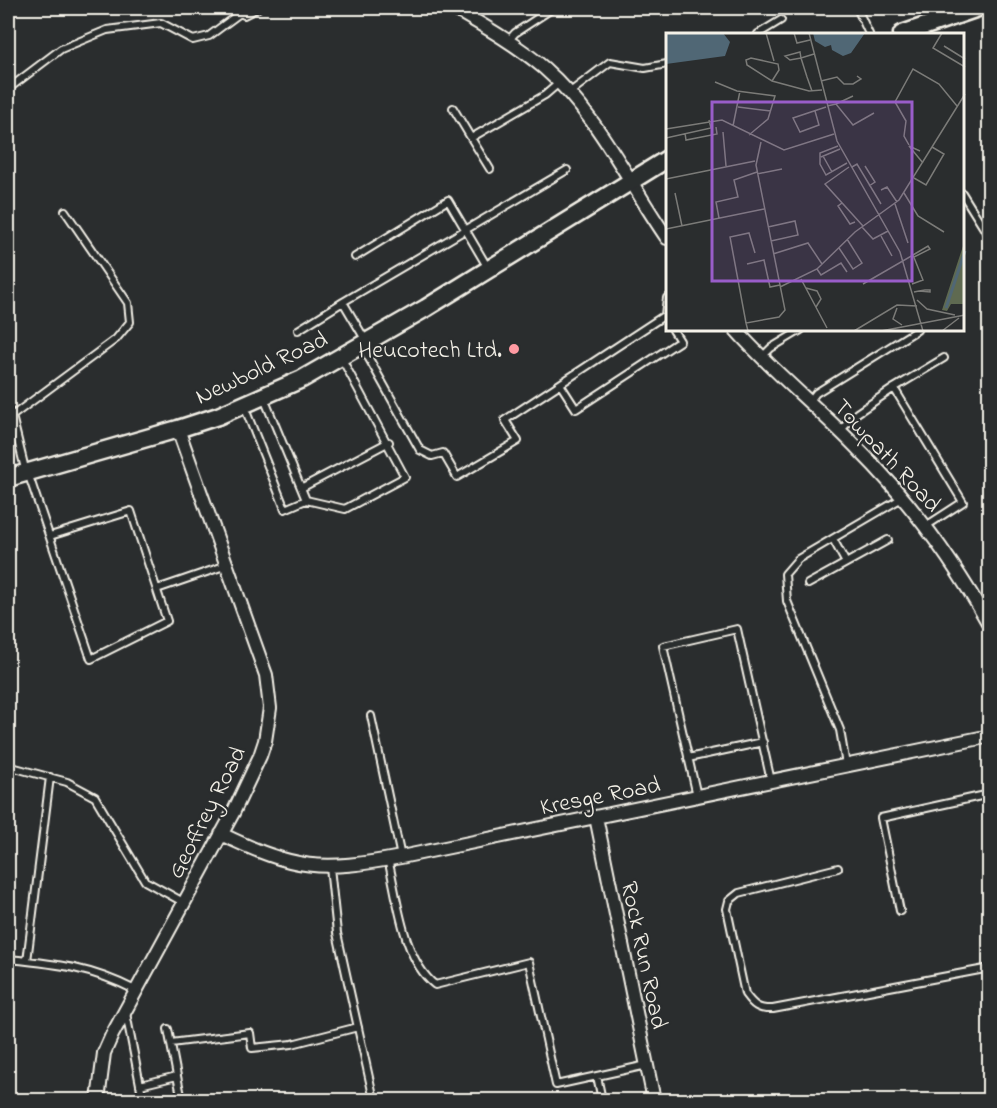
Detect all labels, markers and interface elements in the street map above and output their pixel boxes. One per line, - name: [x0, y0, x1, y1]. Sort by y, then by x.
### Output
- inset map: [666, 33, 964, 332]
- street label: Newbold Road: [190, 323, 334, 415]
- place label: Heucotech Ltd.: [358, 334, 502, 369]
- marker: Heucotech Ltd.: [507, 342, 521, 356]
- street label: Towpath Road: [824, 392, 949, 522]
- street label: Geoffrey Road: [160, 740, 258, 886]
- street label: Kresge Road: [537, 769, 664, 826]
- street label: Rock Run Road: [610, 879, 675, 1033]

